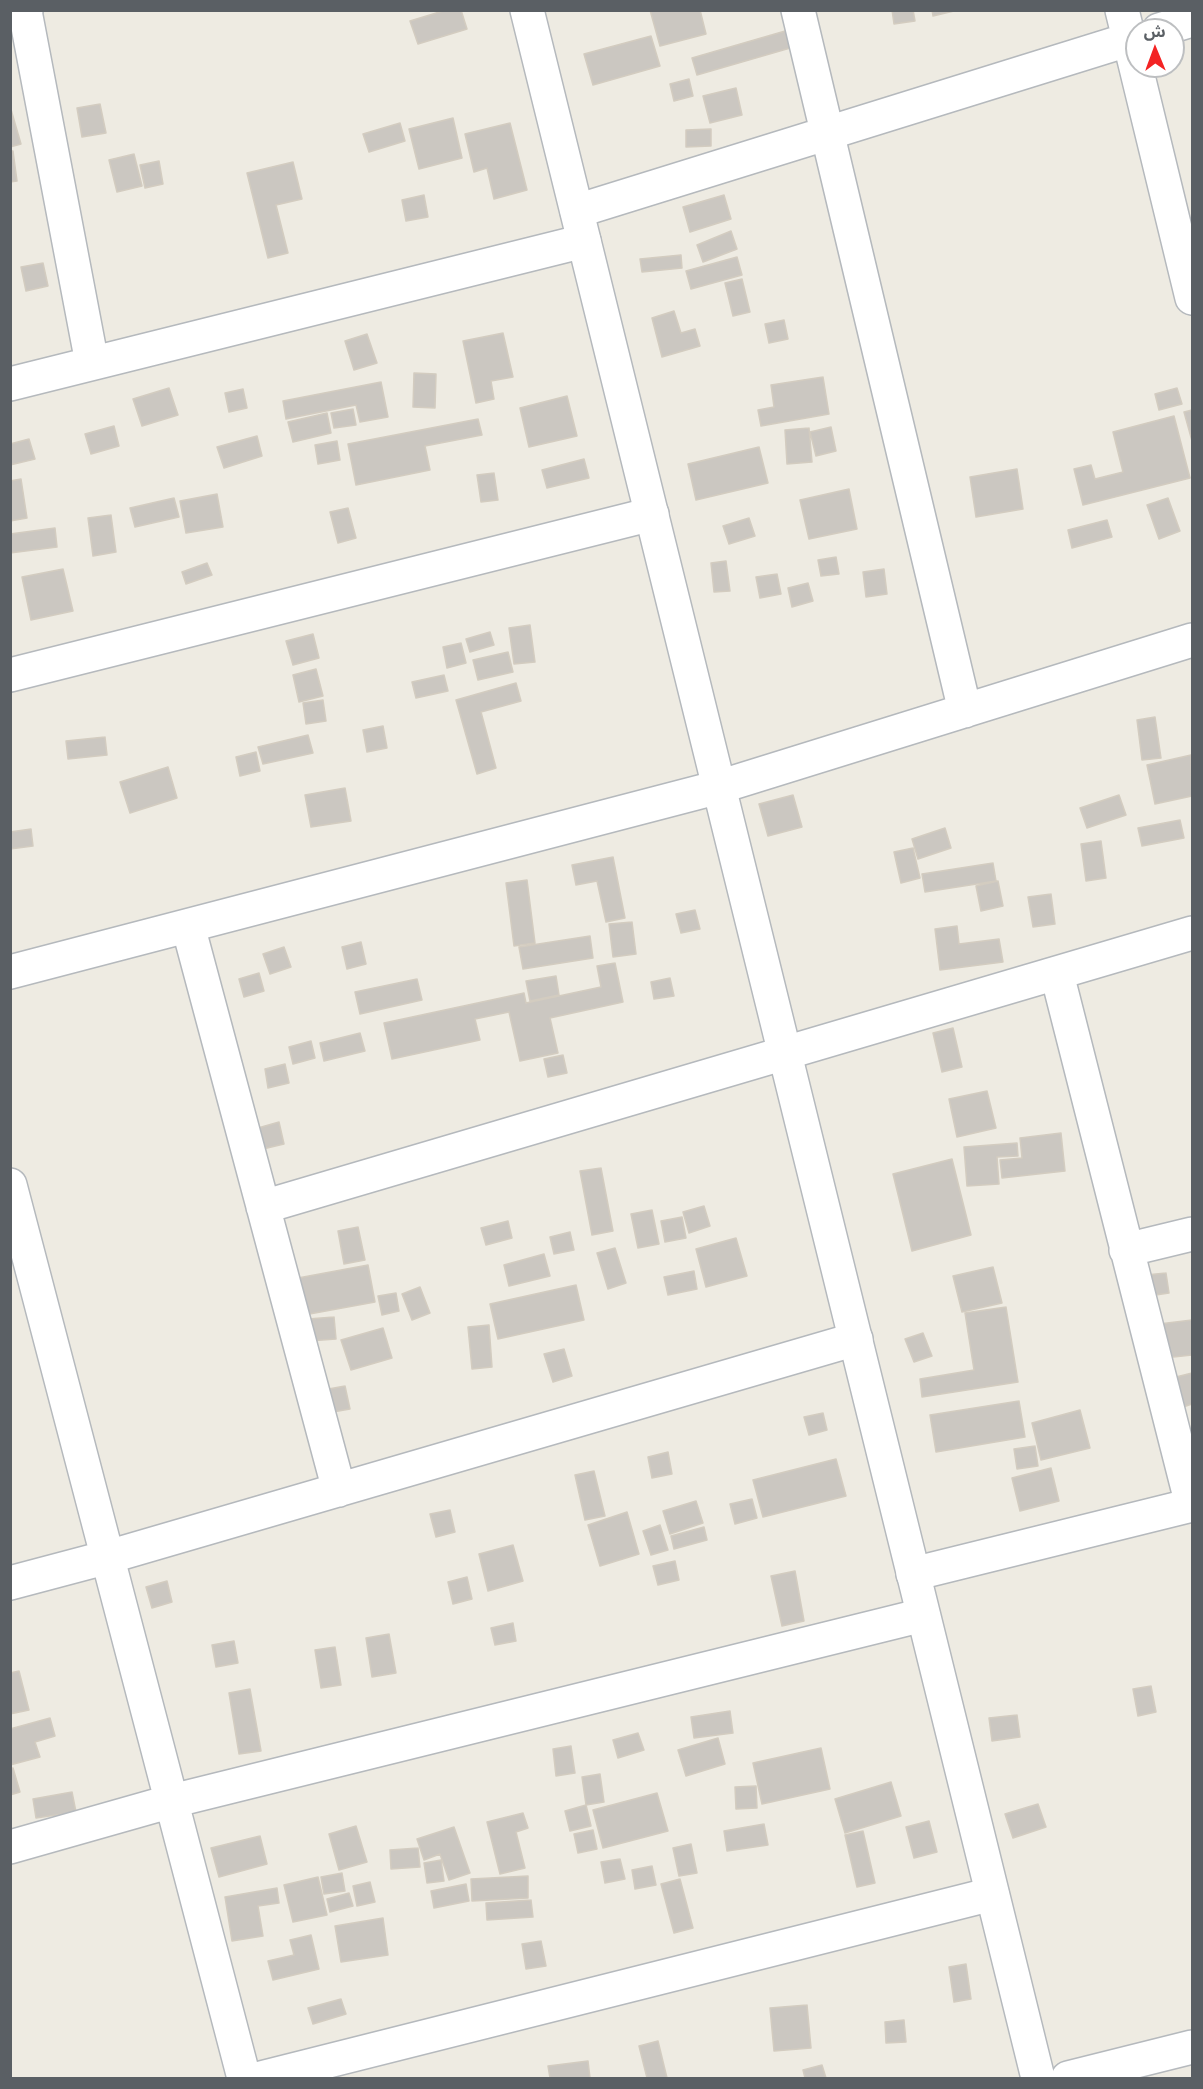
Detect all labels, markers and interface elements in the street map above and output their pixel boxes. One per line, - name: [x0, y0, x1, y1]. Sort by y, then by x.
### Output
- north arrow: [1125, 18, 1185, 78]
- text: ش: [1144, 22, 1166, 42]

